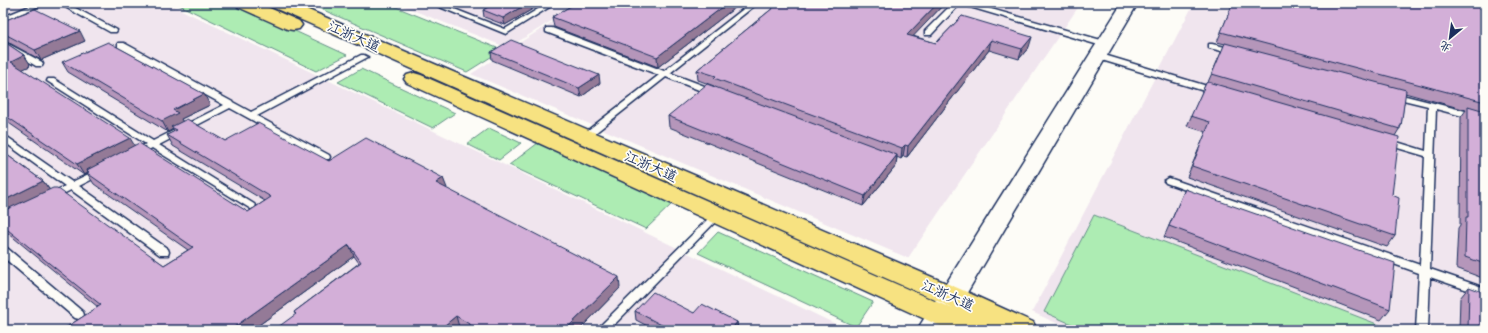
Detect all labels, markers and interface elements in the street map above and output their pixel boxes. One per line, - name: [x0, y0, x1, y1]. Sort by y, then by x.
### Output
- street label: 江浙大道: [324, 16, 383, 58]
- north arrow: [1430, 18, 1470, 58]
- text: 北: [1437, 36, 1454, 56]
- street label: 江浙大道: [621, 146, 680, 188]
- street label: 江浙大道: [918, 275, 977, 317]

